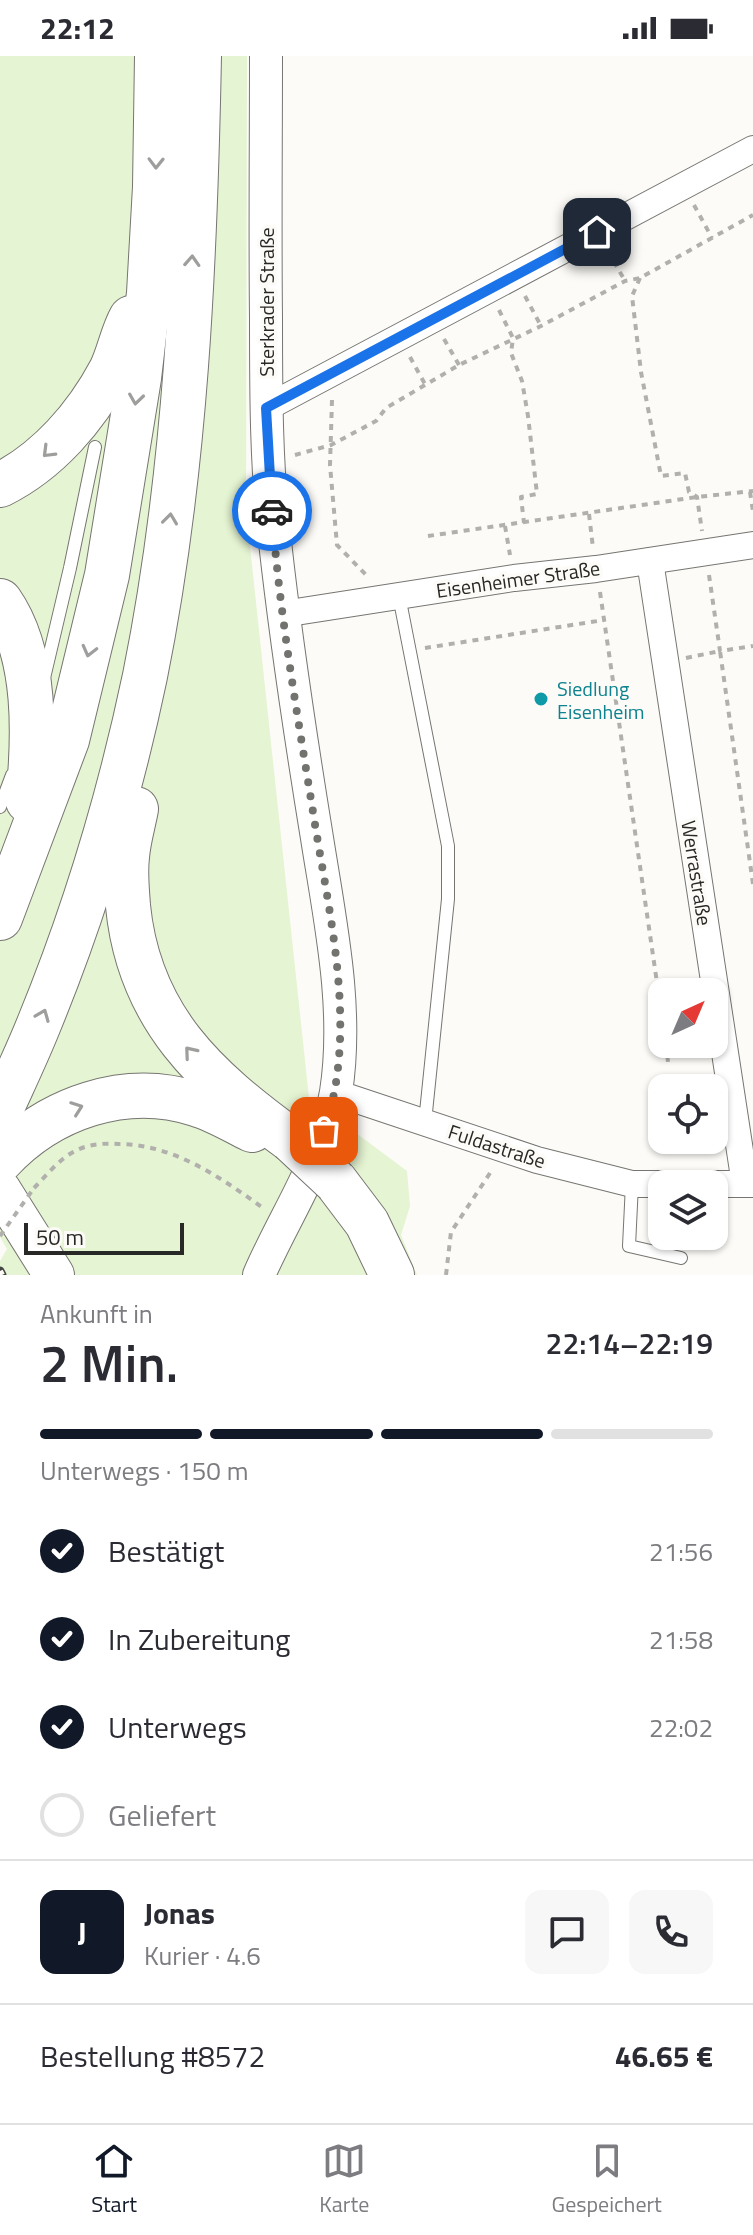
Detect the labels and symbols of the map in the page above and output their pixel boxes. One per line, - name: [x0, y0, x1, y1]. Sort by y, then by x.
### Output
- one-way arrow: [147, 157, 164, 170]
- pin: [563, 198, 631, 266]
- street label: Sterkrader Straße: [251, 227, 282, 377]
- one-way arrow: [184, 254, 201, 266]
- one-way arrow: [128, 392, 145, 405]
- one-way arrow: [43, 443, 57, 457]
- courier: [232, 471, 312, 551]
- one-way arrow: [161, 513, 178, 526]
- street label: Eisenheimer Straße: [434, 552, 602, 606]
- one-way arrow: [81, 644, 98, 657]
- place label: Siedlung Eisenheim: [557, 673, 645, 727]
- marker: Siedlung Eisenheim: [532, 690, 550, 708]
- street label: Werrastraße: [673, 818, 721, 928]
- north arrow: [648, 978, 728, 1058]
- one-way arrow: [33, 1009, 49, 1023]
- one-way arrow: [185, 1047, 200, 1062]
- pin: [290, 1097, 358, 1165]
- one-way arrow: [69, 1102, 83, 1118]
- street label: Fuldastraße: [444, 1116, 550, 1176]
- scale bar: [24, 1219, 184, 1255]

